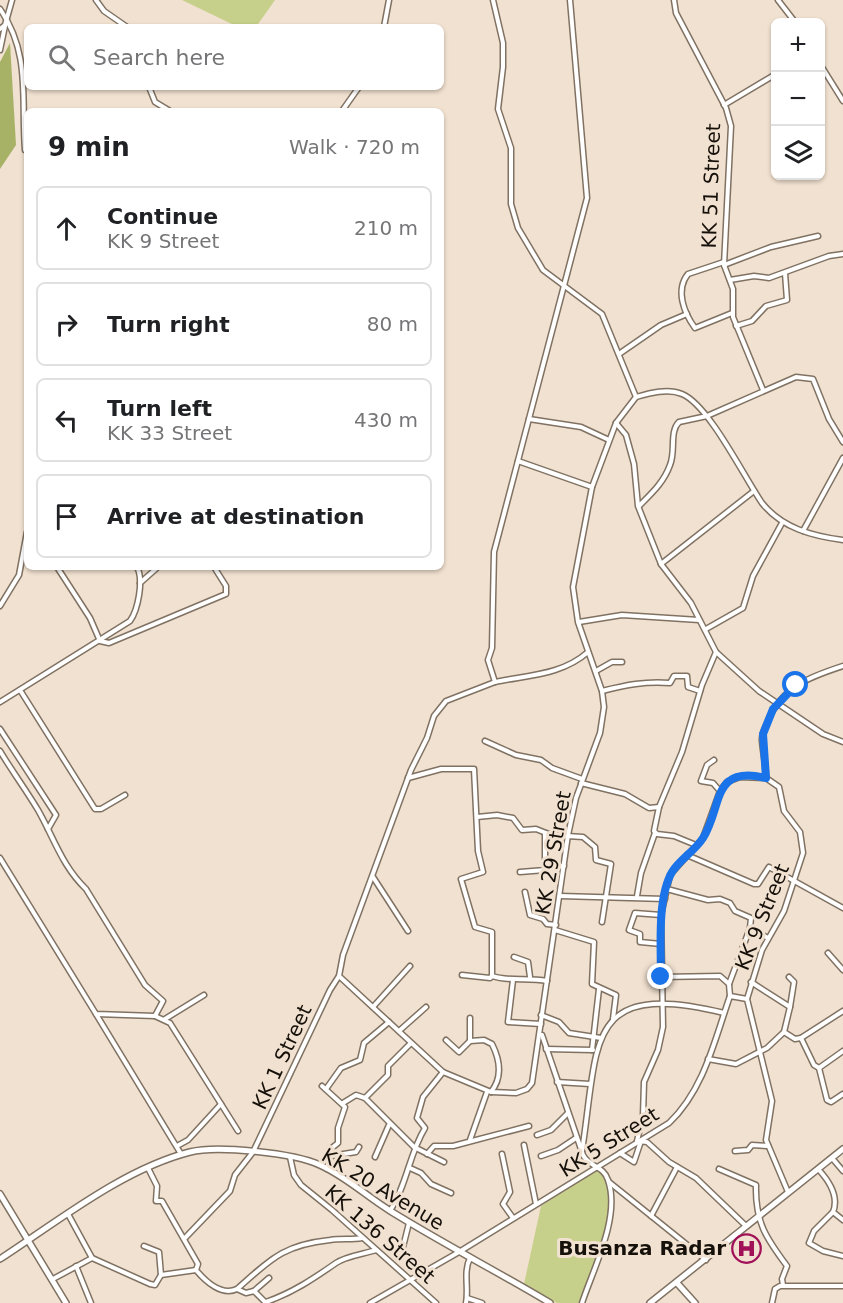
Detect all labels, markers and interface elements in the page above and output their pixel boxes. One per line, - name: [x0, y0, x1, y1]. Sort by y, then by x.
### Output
- map controls: [771, 18, 825, 180]
- button: +: [771, 18, 825, 72]
- search box: [24, 24, 444, 90]
- icon: search: [45, 41, 78, 74]
- text: Search here: [93, 45, 225, 70]
- button: −: [771, 72, 825, 126]
- street label: KK 51 Street: [697, 123, 725, 249]
- button: layers: [771, 126, 825, 180]
- text: 9 min: [48, 132, 130, 162]
- text: Walk · 720 m: [289, 135, 420, 159]
- text: Continue: [107, 204, 218, 229]
- icon: ahead: [50, 212, 83, 245]
- text: 210 m: [354, 216, 418, 240]
- text: KK 9 Street: [107, 229, 219, 253]
- icon: right: [50, 308, 83, 341]
- text: Turn right: [107, 312, 230, 337]
- text: 80 m: [367, 312, 418, 336]
- text: Turn left: [107, 396, 212, 421]
- icon: left: [50, 404, 83, 437]
- text: 430 m: [354, 408, 418, 432]
- text: KK 33 Street: [107, 421, 232, 445]
- icon: arrive: [50, 500, 83, 533]
- text: Arrive at destination: [107, 504, 364, 529]
- route start: [782, 671, 808, 697]
- street label: KK 29 Street: [530, 789, 576, 917]
- street label: KK 9 Street: [730, 860, 794, 974]
- route end: [647, 963, 673, 989]
- street label: KK 1 Street: [247, 1001, 317, 1113]
- street label: KK 5 Street: [555, 1102, 663, 1182]
- street label: KK 20 Avenue: [317, 1143, 449, 1235]
- street label: KK 136 Street: [320, 1180, 440, 1288]
- hospital icon: Busanza Radar: [731, 1232, 763, 1264]
- place label: Busanza Radar: [558, 1236, 726, 1260]

